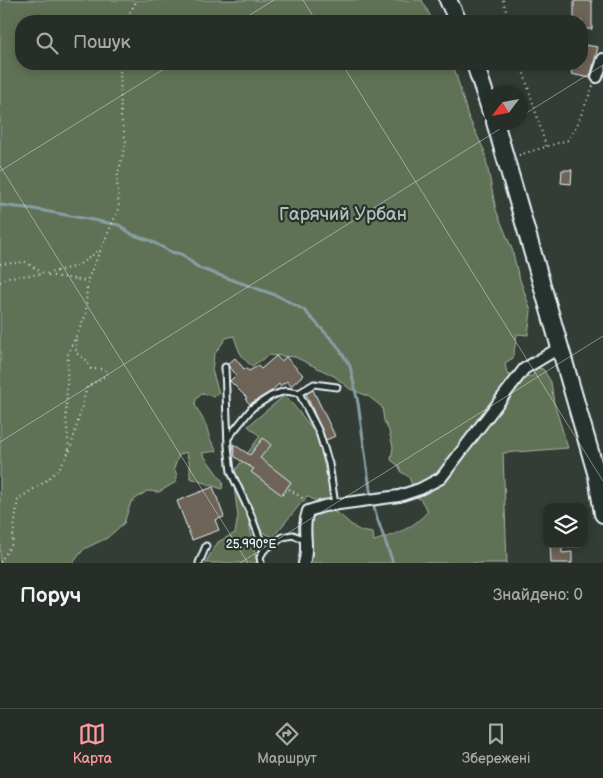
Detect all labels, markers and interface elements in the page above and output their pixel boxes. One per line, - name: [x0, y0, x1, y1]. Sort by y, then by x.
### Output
- search box: [15, 15, 588, 70]
- icon: search: [33, 29, 61, 57]
- text: Пошук: [73, 31, 131, 54]
- north arrow: [483, 85, 528, 130]
- park label: Гарячий Урбан: [279, 204, 407, 225]
- map controls: [543, 503, 588, 548]
- button: layers: [543, 503, 588, 548]
- text: 25.990°E: [226, 537, 276, 552]
- text: Поруч: [20, 583, 81, 608]
- text: Знайдено: 0: [493, 586, 583, 605]
- tab: Карта: [73, 720, 112, 767]
- tab: Маршрут: [257, 720, 317, 767]
- tab: Збережені: [462, 720, 530, 767]

